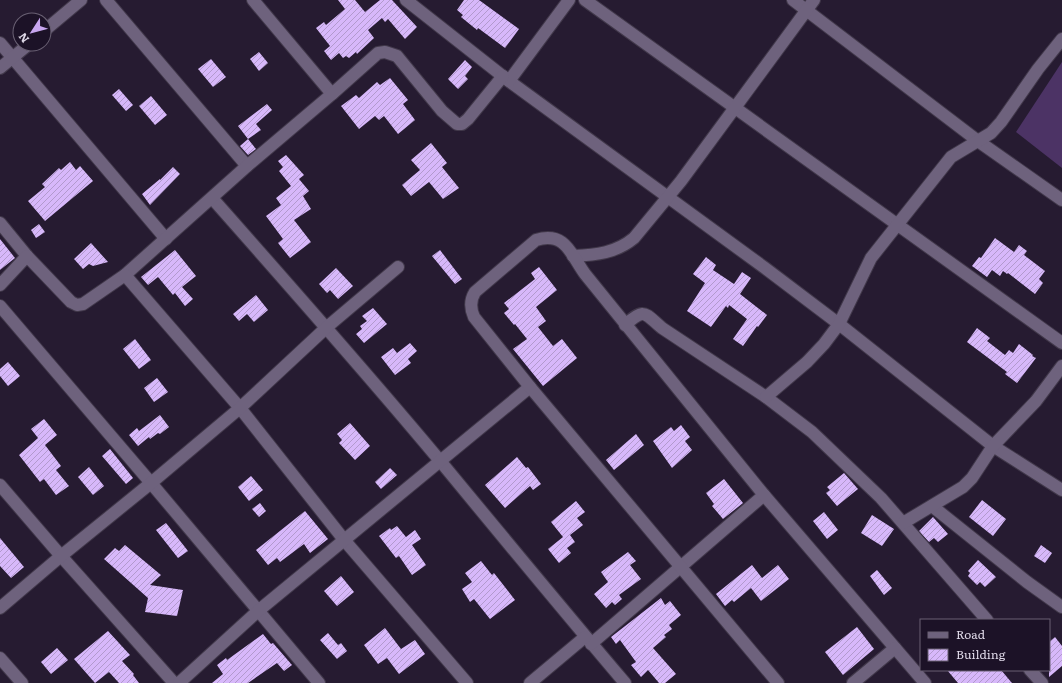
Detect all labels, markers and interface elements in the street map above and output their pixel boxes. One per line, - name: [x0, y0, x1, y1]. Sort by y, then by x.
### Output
- north arrow: [12, 12, 52, 52]
- text: N: [14, 30, 32, 47]
- legend: [920, 619, 1050, 671]
- text: Road: [956, 625, 986, 643]
- text: Building: [956, 645, 1006, 663]

